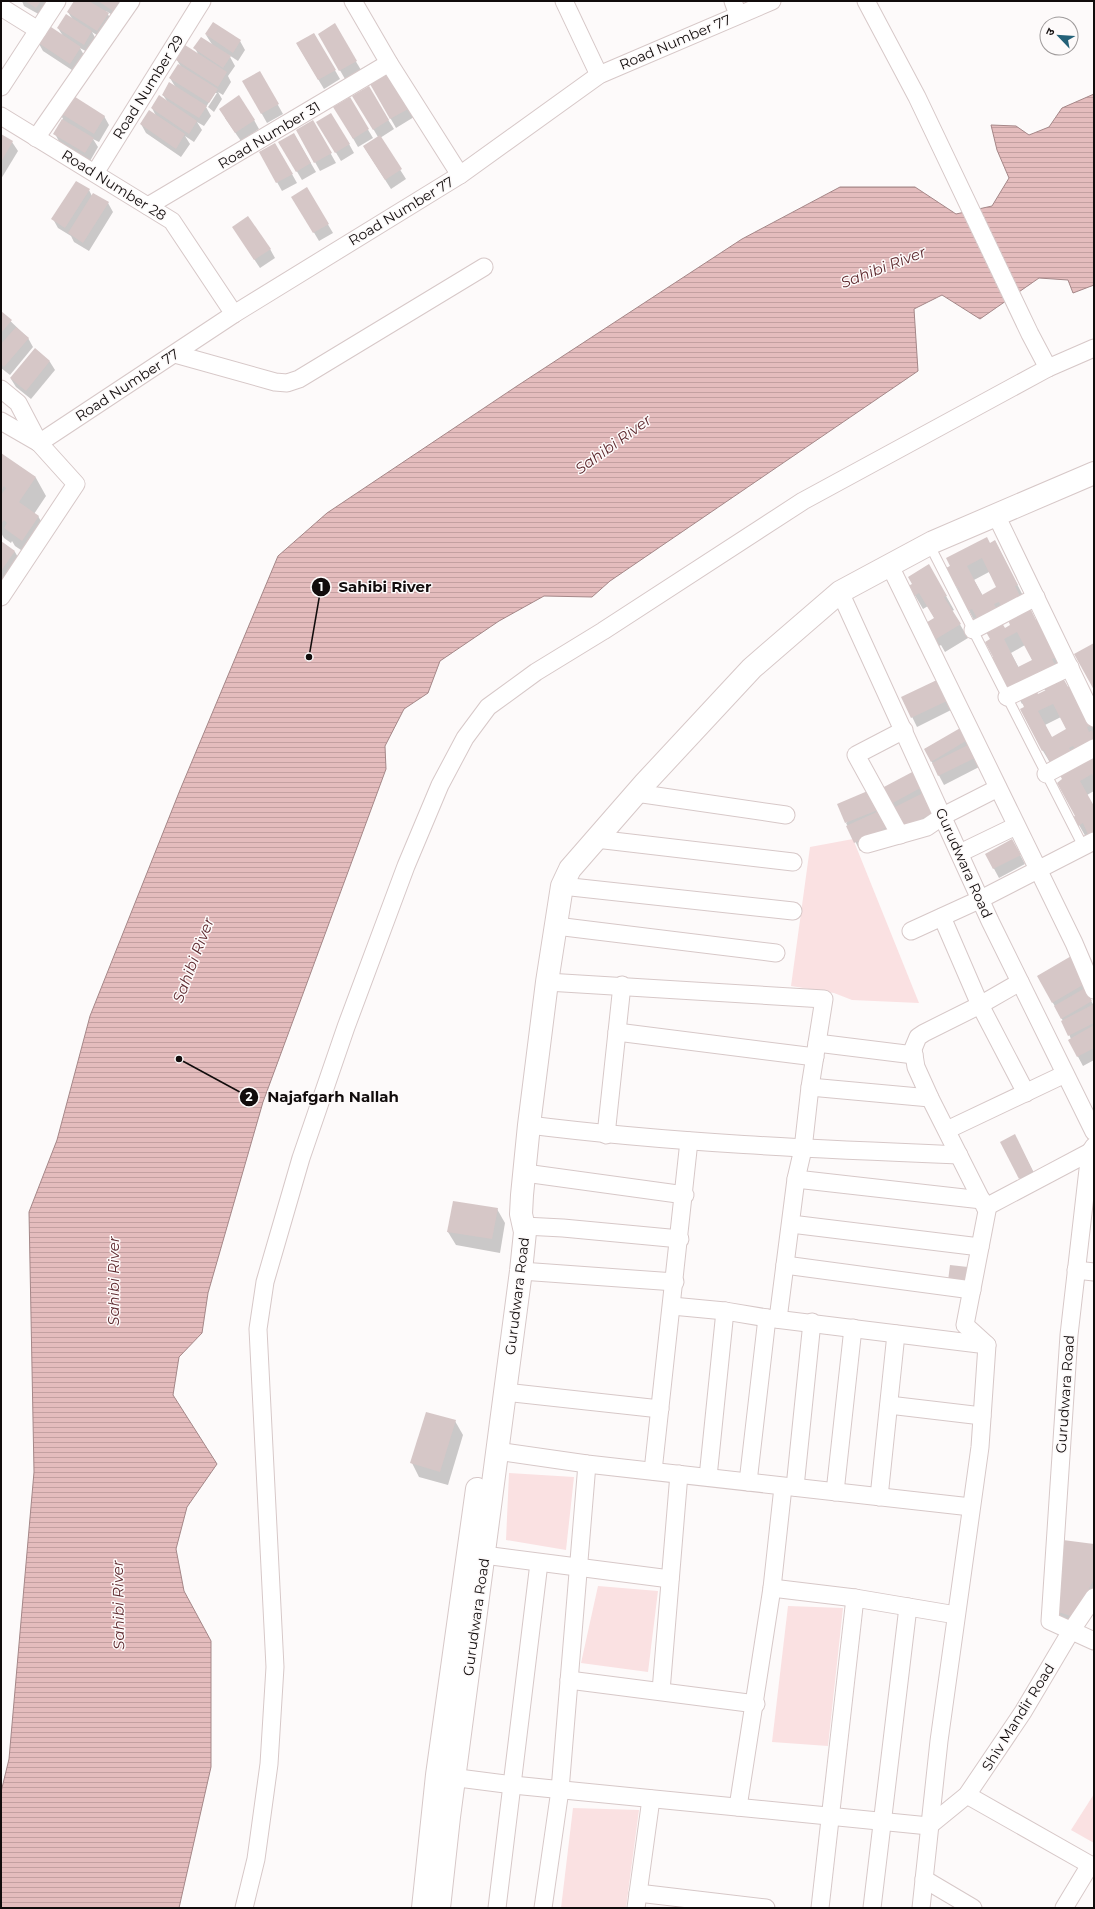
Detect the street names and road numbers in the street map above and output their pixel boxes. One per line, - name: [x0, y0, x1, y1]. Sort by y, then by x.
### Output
- street label: Road Number 77: [616, 10, 734, 74]
- street label: Road Number 29: [109, 32, 187, 142]
- street label: Road Number 31: [215, 97, 323, 173]
- street label: Road Number 28: [58, 146, 170, 224]
- street label: Road Number 77: [345, 172, 457, 250]
- street label: Road Number 77: [72, 345, 182, 425]
- street label: Gurudwara Road: [932, 805, 996, 921]
- street label: Gurudwara Road: [501, 1236, 533, 1356]
- street label: Gurudwara Road: [1052, 1334, 1078, 1454]
- street label: Gurudwara Road: [459, 1557, 493, 1677]
- street label: Shiv Mandir Road: [978, 1660, 1058, 1774]

